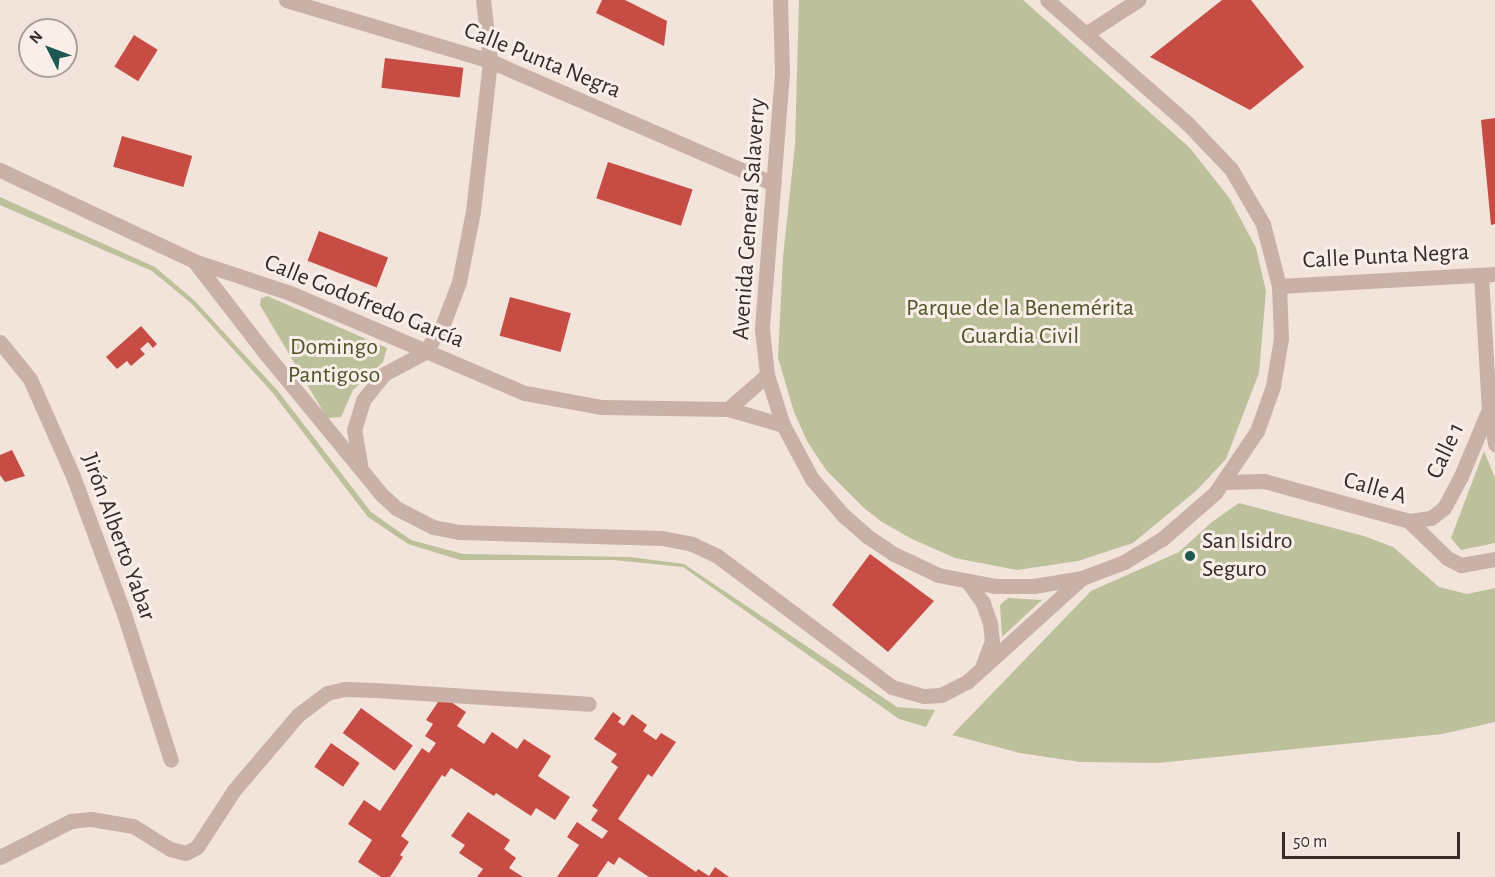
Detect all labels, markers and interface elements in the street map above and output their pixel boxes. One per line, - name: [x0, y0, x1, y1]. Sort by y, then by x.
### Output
- street label: Calle Punta Negra: [459, 16, 625, 106]
- north arrow: [18, 18, 78, 78]
- text: N: [26, 28, 46, 47]
- street label: Avenida General Salaverry: [727, 97, 773, 341]
- street label: Calle Punta Negra: [1302, 238, 1470, 276]
- street label: Calle Godofredo García: [260, 249, 468, 355]
- park label: Parque de la Benemérita Guardia Civil: [906, 295, 1134, 351]
- park label: Domingo Pantigoso: [288, 334, 380, 390]
- street label: Calle 1: [1421, 418, 1471, 484]
- street label: Jirón Alberto Yabar: [74, 449, 162, 625]
- street label: Calle A: [1340, 466, 1410, 512]
- place label: San Isidro Seguro: [1202, 528, 1293, 584]
- marker: San Isidro Seguro: [1183, 549, 1197, 563]
- scale bar: [1285, 820, 1464, 858]
- text: 50 m: [1293, 833, 1327, 851]

